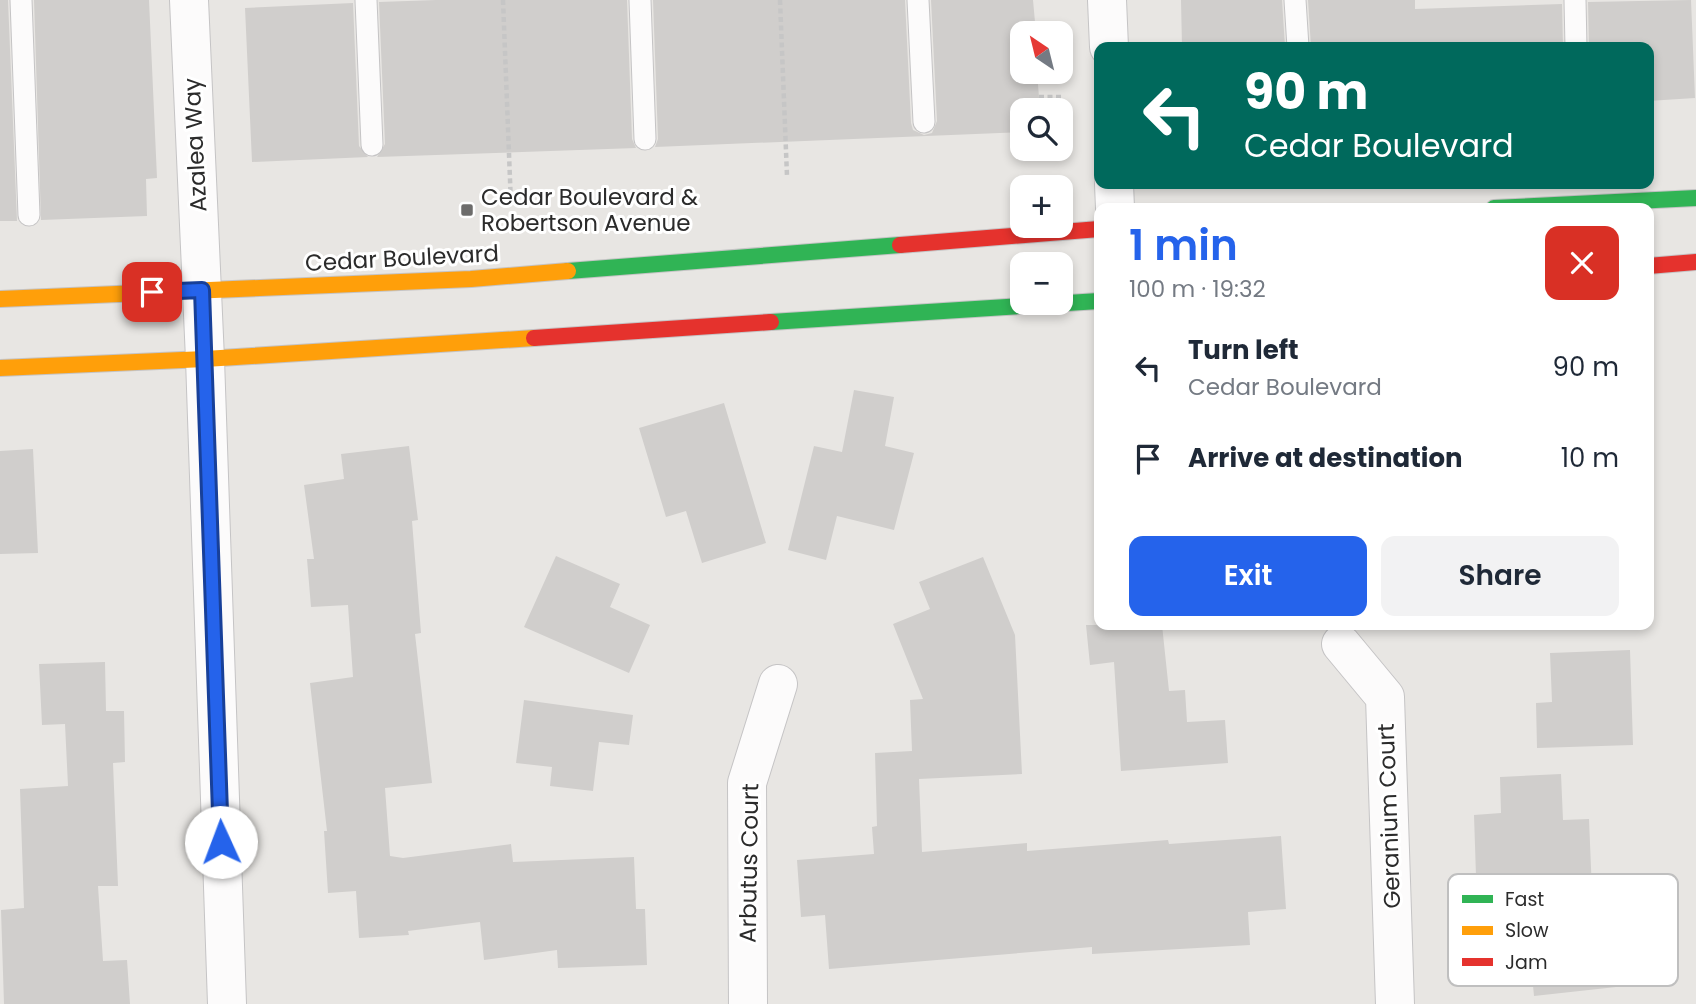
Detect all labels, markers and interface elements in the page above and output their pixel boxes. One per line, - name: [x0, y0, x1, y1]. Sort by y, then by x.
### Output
- north arrow: [1010, 21, 1073, 84]
- map controls: [1010, 21, 1073, 315]
- text: 90 m: [1244, 58, 1368, 126]
- icon: left: [1129, 70, 1220, 161]
- street label: Azalea Way: [176, 77, 214, 213]
- button: search: [1010, 98, 1073, 161]
- text: Cedar Boulevard: [1244, 123, 1514, 168]
- button: +: [1010, 175, 1073, 238]
- place label: Cedar Boulevard & Robertson Avenue: [481, 181, 698, 239]
- marker: Cedar Boulevard & Robertson Avenue: [459, 202, 475, 218]
- text: 1 min: [1129, 216, 1238, 275]
- button: close: [1545, 226, 1619, 300]
- street label: Cedar Boulevard: [304, 237, 500, 279]
- button: −: [1010, 252, 1073, 315]
- pin: [122, 262, 182, 322]
- icon: arrive: [133, 273, 171, 311]
- text: 100 m · 19:32: [1129, 273, 1266, 305]
- text: Turn left: [1188, 332, 1299, 368]
- icon: left: [1129, 349, 1167, 387]
- text: 90 m: [1553, 349, 1619, 385]
- text: Cedar Boulevard: [1188, 371, 1382, 403]
- icon: arrive: [1129, 440, 1167, 478]
- text: Arrive at destination: [1188, 440, 1463, 476]
- text: 10 m: [1561, 440, 1619, 476]
- button: Exit: [1129, 536, 1367, 616]
- button: Share: [1381, 536, 1619, 616]
- street label: Geranium Court: [1370, 723, 1408, 909]
- street label: Arbutus Court: [732, 783, 766, 943]
- position arrow: [184, 805, 258, 879]
- legend: [1448, 874, 1678, 986]
- text: Fast: [1505, 886, 1544, 913]
- text: Slow: [1505, 917, 1549, 944]
- text: Jam: [1505, 949, 1547, 976]

